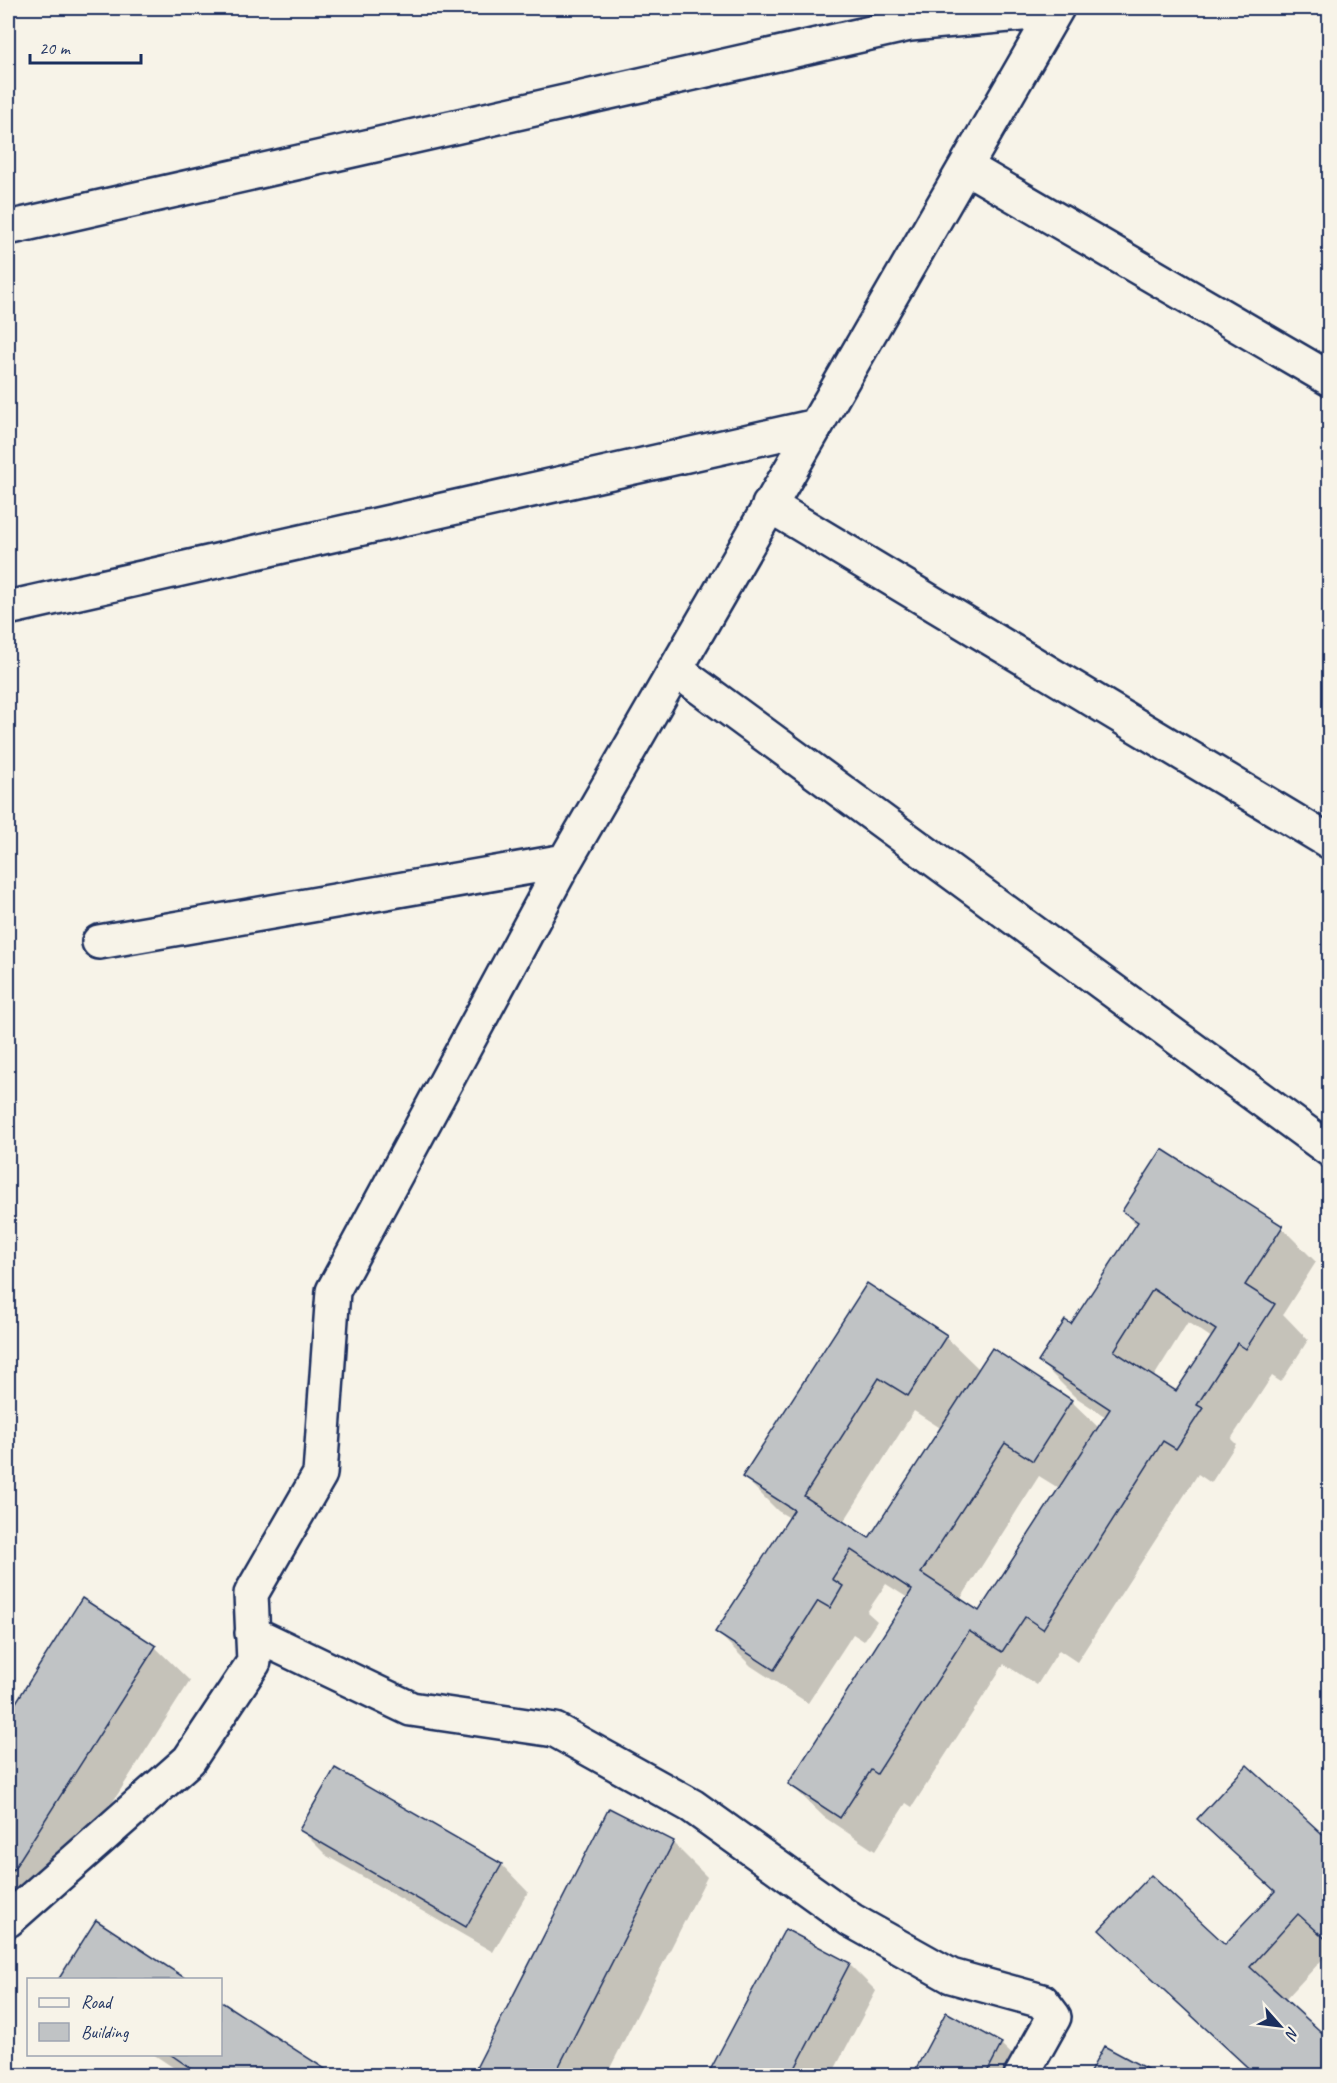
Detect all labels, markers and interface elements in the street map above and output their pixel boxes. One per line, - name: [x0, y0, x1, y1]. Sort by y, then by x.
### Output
- scale bar: [30, 27, 141, 65]
- text: 20 m: [39, 37, 72, 59]
- legend: [27, 1978, 222, 2056]
- text: Road: [81, 1991, 114, 2013]
- north arrow: [1250, 1996, 1310, 2056]
- text: Building: [81, 2021, 130, 2043]
- text: N: [1280, 2024, 1304, 2044]

